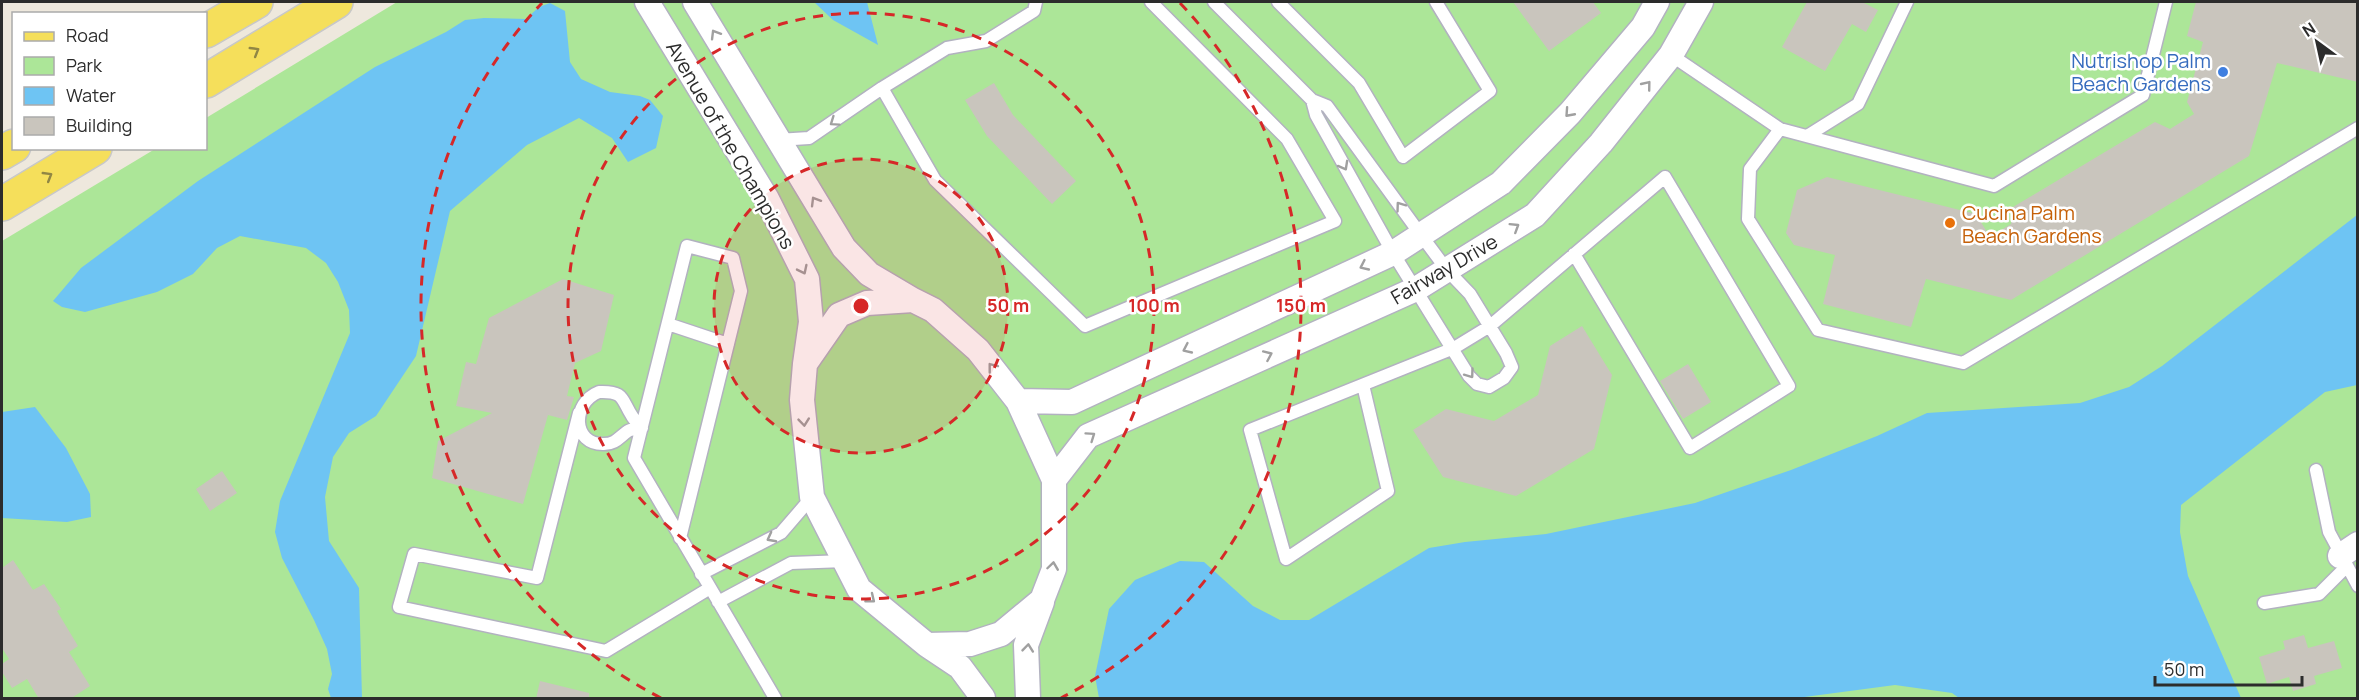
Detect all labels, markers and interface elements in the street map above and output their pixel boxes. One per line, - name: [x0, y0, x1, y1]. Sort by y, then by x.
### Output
- legend: [12, 12, 207, 150]
- north arrow: [2287, 12, 2347, 72]
- text: N: [2298, 17, 2320, 42]
- text: Road: [66, 23, 109, 47]
- one-way arrow: [710, 30, 722, 40]
- street label: Avenue of the Champions: [660, 36, 802, 254]
- one-way arrow: [249, 46, 259, 58]
- place label: Nutrishop Palm Beach Gardens: [2071, 47, 2211, 97]
- text: Park: [66, 53, 103, 77]
- marker: Nutrishop Palm Beach Gardens: [2216, 65, 2230, 79]
- one-way arrow: [1640, 81, 1651, 92]
- text: Water: [66, 83, 116, 107]
- one-way arrow: [1565, 106, 1576, 117]
- text: Building: [66, 113, 132, 137]
- one-way arrow: [830, 115, 841, 126]
- one-way arrow: [1337, 160, 1348, 170]
- one-way arrow: [42, 172, 52, 184]
- one-way arrow: [810, 197, 822, 207]
- place label: Cucina Palm Beach Gardens: [1962, 199, 2102, 249]
- one-way arrow: [1396, 201, 1407, 212]
- marker: Cucina Palm Beach Gardens: [1943, 216, 1957, 230]
- one-way arrow: [1508, 223, 1519, 234]
- street label: Fairway Drive: [1386, 228, 1502, 310]
- one-way arrow: [1360, 259, 1371, 271]
- one-way arrow: [795, 263, 807, 274]
- text: 50 m: [987, 293, 1029, 317]
- text: 100 m: [1128, 293, 1180, 317]
- text: 150 m: [1276, 293, 1326, 317]
- centre of rings: [851, 296, 871, 316]
- one-way arrow: [1183, 341, 1194, 353]
- one-way arrow: [1262, 350, 1273, 362]
- one-way arrow: [988, 363, 999, 374]
- one-way arrow: [1462, 367, 1473, 378]
- one-way arrow: [797, 417, 810, 426]
- one-way arrow: [1084, 432, 1095, 443]
- one-way arrow: [767, 531, 778, 542]
- one-way arrow: [1046, 561, 1058, 571]
- one-way arrow: [864, 592, 875, 603]
- one-way arrow: [1021, 643, 1034, 653]
- scale bar: [2155, 649, 2302, 687]
- text: 50 m: [2164, 657, 2204, 681]

